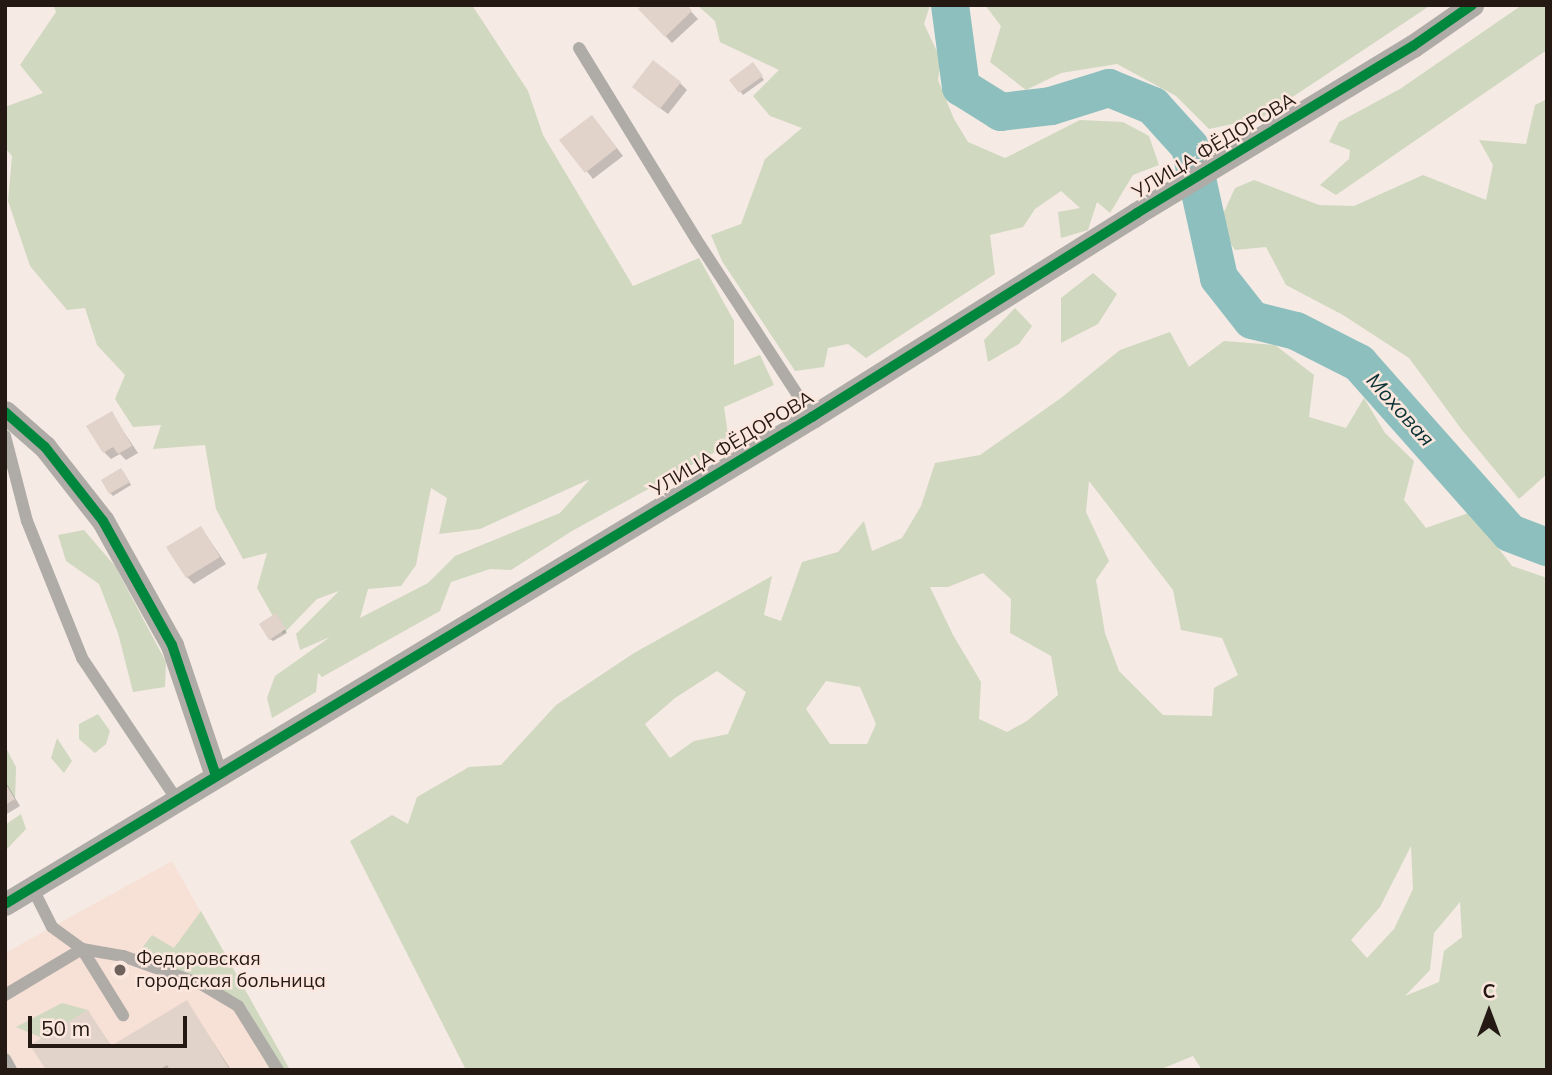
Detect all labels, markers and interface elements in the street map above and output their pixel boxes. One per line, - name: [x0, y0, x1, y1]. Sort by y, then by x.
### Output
- street label: УЛИЦА ФЁДОРОВА: [1128, 88, 1300, 204]
- water label: Моховая: [1362, 367, 1440, 451]
- street label: УЛИЦА ФЁДОРОВА: [646, 386, 818, 502]
- place label: Федоровская городская больница: [136, 948, 326, 992]
- marker: Федоровская городская больница: [110, 960, 130, 980]
- north arrow: [1454, 977, 1524, 1047]
- text: С: [1482, 979, 1496, 1003]
- scale bar: [32, 1002, 191, 1046]
- text: 50 m: [41, 1015, 90, 1041]

